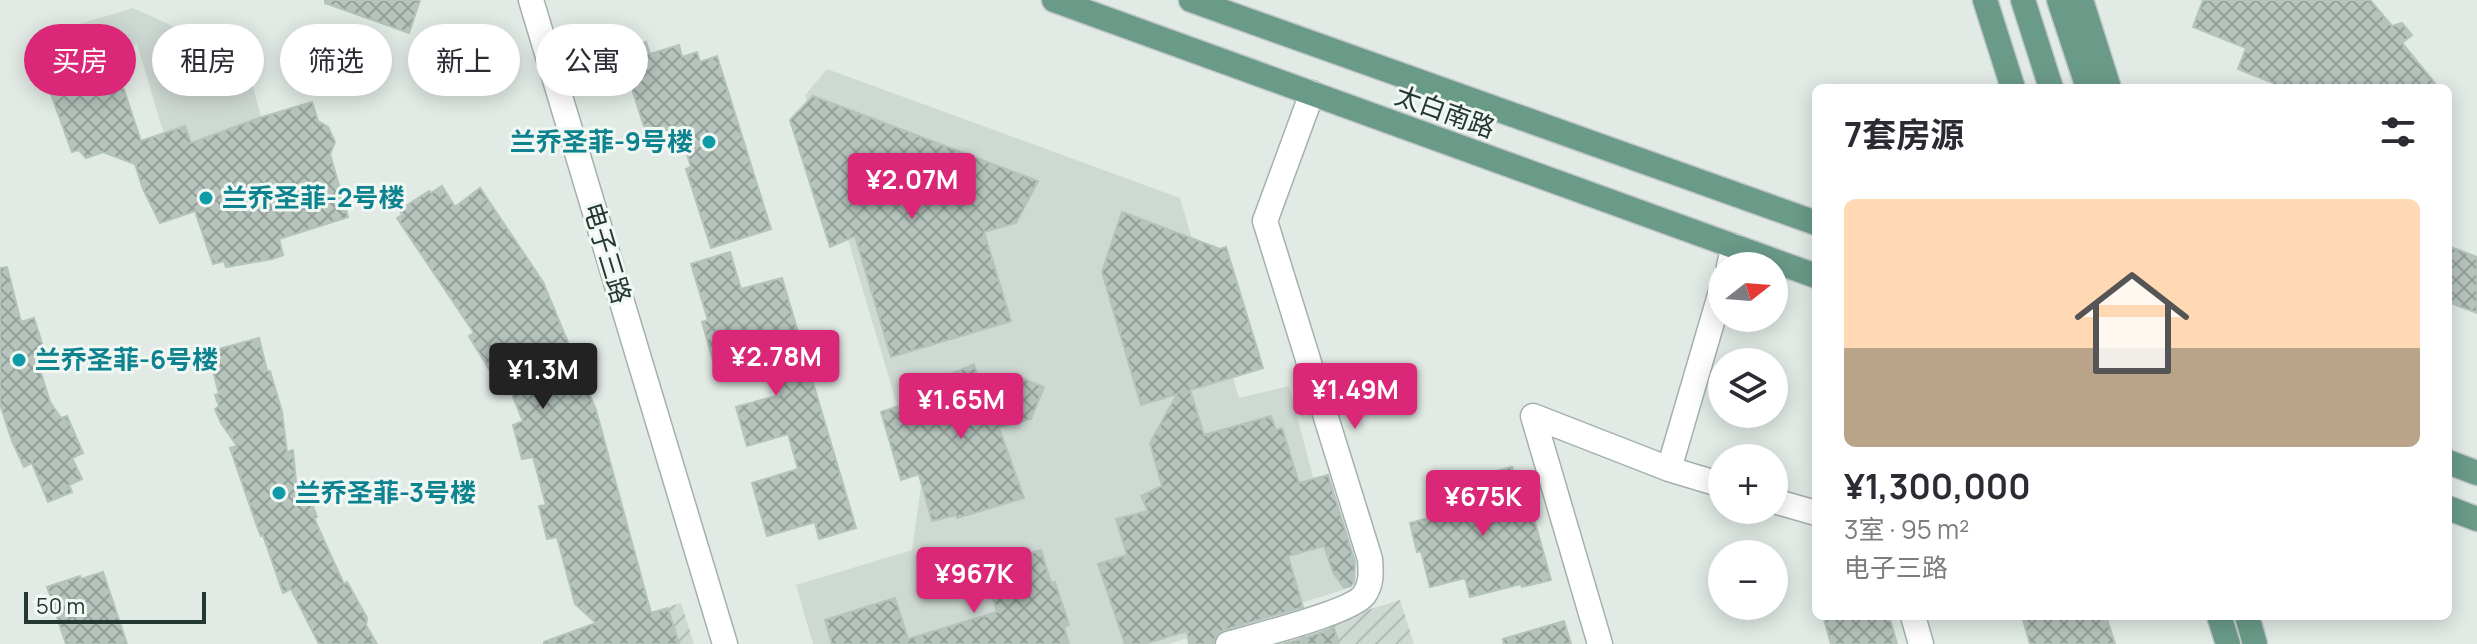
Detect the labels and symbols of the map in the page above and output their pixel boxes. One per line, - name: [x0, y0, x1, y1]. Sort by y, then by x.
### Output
- street label: 太白南路: [1390, 76, 1500, 146]
- place label: 兰乔圣菲-9号楼: [510, 123, 693, 159]
- marker: 兰乔圣菲-9号楼: [700, 133, 718, 151]
- pin: ¥2.07M: [847, 153, 977, 221]
- place label: 兰乔圣菲-2号楼: [222, 179, 404, 215]
- marker: 兰乔圣菲-2号楼: [197, 189, 215, 207]
- street label: 电子三路: [576, 198, 640, 308]
- north arrow: [1708, 252, 1788, 332]
- pin: ¥2.78M: [711, 330, 841, 398]
- place label: 兰乔圣菲-6号楼: [35, 341, 218, 377]
- pin: ¥1.3M: [487, 343, 599, 411]
- marker: 兰乔圣菲-6号楼: [10, 351, 28, 369]
- pin: ¥1.49M: [1290, 363, 1420, 431]
- pin: ¥1.65M: [896, 373, 1026, 441]
- pin: ¥675K: [1427, 470, 1539, 538]
- place label: 兰乔圣菲-3号楼: [295, 474, 476, 510]
- marker: 兰乔圣菲-3号楼: [270, 484, 288, 502]
- pin: ¥967K: [918, 547, 1030, 615]
- scale bar: [24, 588, 206, 624]

